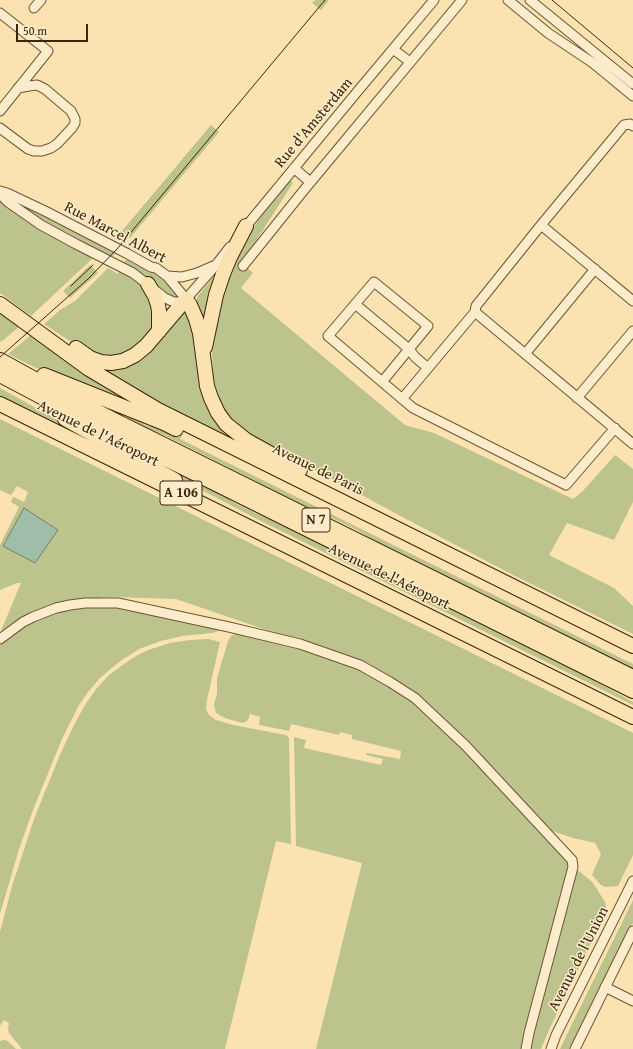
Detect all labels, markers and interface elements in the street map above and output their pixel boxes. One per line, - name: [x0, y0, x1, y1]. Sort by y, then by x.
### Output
- scale bar: [18, 16, 90, 42]
- text: 50 m: [23, 22, 47, 39]
- street label: Rue d'Amsterdam: [271, 74, 357, 172]
- street label: Rue Marcel Albert: [61, 198, 169, 268]
- street label: Avenue de l'Aéroport: [34, 397, 162, 471]
- street label: Avenue de Paris: [269, 440, 367, 500]
- road number: A 106: [160, 481, 202, 505]
- road number: N 7: [302, 508, 330, 532]
- street label: Avenue de l'Aéroport: [325, 540, 453, 614]
- street label: Avenue de l'Union: [545, 904, 613, 1014]

